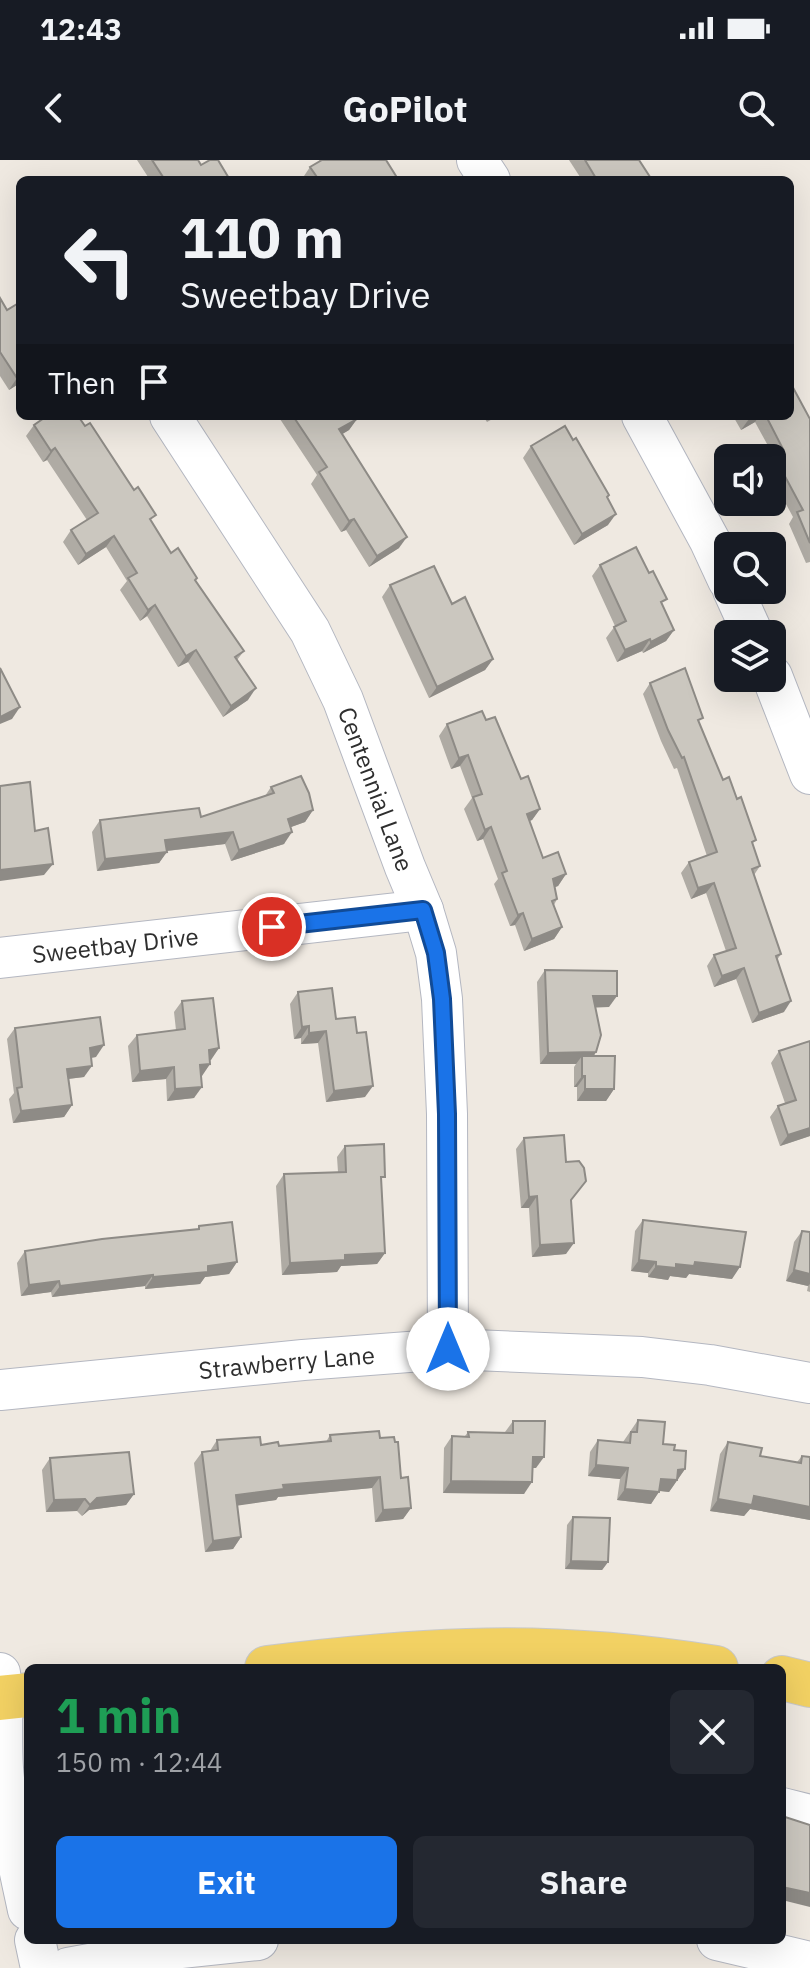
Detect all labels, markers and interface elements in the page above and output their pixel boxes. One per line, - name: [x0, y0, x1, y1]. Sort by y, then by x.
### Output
- text: 12:43: [40, 9, 122, 48]
- text: GoPilot: [343, 85, 467, 132]
- icon: back: [32, 86, 76, 130]
- icon: search: [734, 86, 778, 130]
- text: 110 m: [180, 201, 344, 273]
- icon: left: [48, 208, 152, 312]
- text: Sweetbay Drive: [180, 271, 431, 318]
- icon: arrive: [132, 360, 176, 404]
- text: Then: [48, 363, 116, 402]
- map controls: [714, 444, 786, 692]
- button: sound: [714, 444, 786, 516]
- button: search: [714, 532, 786, 604]
- button: layers: [714, 620, 786, 692]
- street label: Centennial Lane: [331, 702, 421, 876]
- pin: [238, 893, 306, 961]
- icon: arrive: [250, 905, 294, 949]
- street label: Sweetbay Drive: [30, 920, 200, 970]
- position arrow: [406, 1307, 490, 1391]
- street label: Strawberry Lane: [197, 1339, 376, 1386]
- text: 1 min: [56, 1684, 181, 1746]
- button: close: [670, 1690, 754, 1774]
- text: 150 m · 12:44: [56, 1745, 222, 1779]
- button: Exit: [56, 1836, 397, 1928]
- button: Share: [413, 1836, 754, 1928]

